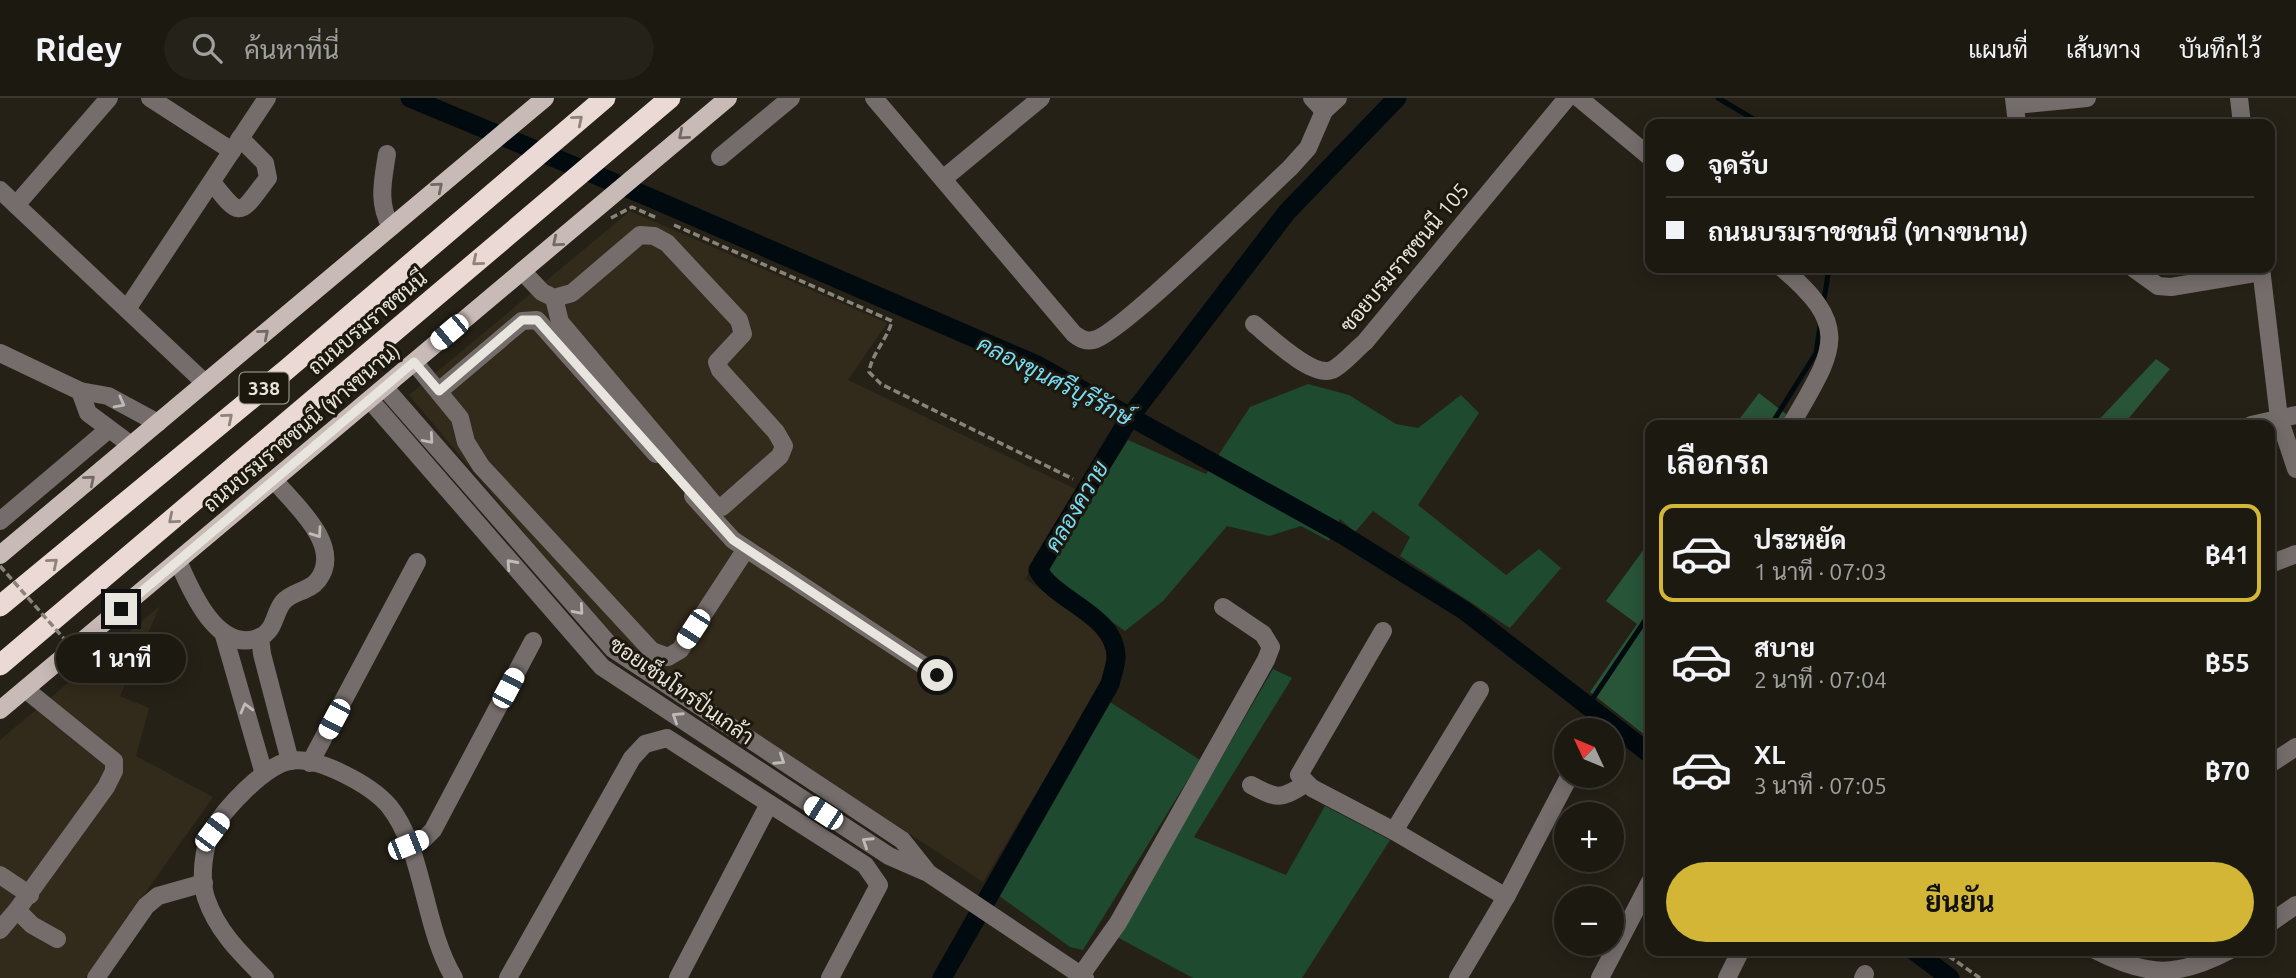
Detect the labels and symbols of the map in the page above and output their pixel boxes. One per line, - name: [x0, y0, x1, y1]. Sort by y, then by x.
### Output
- one-way arrow: [570, 116, 582, 129]
- one-way arrow: [679, 127, 692, 139]
- street label: ซอยบรมราชชนนี 105: [1335, 178, 1473, 336]
- one-way arrow: [430, 183, 443, 195]
- one-way arrow: [552, 234, 565, 246]
- one-way arrow: [472, 252, 485, 265]
- street label: ถนนบรมราชชนนี: [303, 265, 431, 379]
- car: [427, 310, 472, 354]
- water label: คลองขุนศรีบุรีรักษ์: [972, 328, 1140, 435]
- one-way arrow: [256, 329, 269, 342]
- street label: ถนนบรมราชชนนี (ทางขนาน): [198, 338, 404, 516]
- road number: 338: [240, 372, 288, 404]
- one-way arrow: [113, 395, 125, 408]
- one-way arrow: [220, 414, 233, 426]
- one-way arrow: [421, 431, 434, 444]
- water label: คลองควาย: [1039, 456, 1113, 556]
- one-way arrow: [81, 476, 94, 488]
- one-way arrow: [168, 511, 181, 523]
- one-way arrow: [309, 525, 321, 538]
- one-way arrow: [44, 559, 57, 571]
- one-way arrow: [507, 559, 519, 572]
- route end: [105, 593, 137, 625]
- one-way arrow: [571, 602, 583, 615]
- car: [673, 606, 714, 652]
- street label: ซอยเซ็นโทรปิ่นเกล้า: [605, 626, 762, 749]
- callout: 1 นาที: [56, 634, 186, 682]
- route start: [921, 659, 953, 691]
- car: [489, 665, 528, 711]
- car: [315, 696, 354, 742]
- one-way arrow: [240, 702, 254, 714]
- one-way arrow: [672, 713, 685, 726]
- north arrow: [1554, 718, 1624, 788]
- one-way arrow: [773, 751, 786, 764]
- car: [800, 793, 847, 833]
- car: [191, 809, 234, 855]
- car: [385, 827, 432, 863]
- one-way arrow: [862, 838, 875, 850]

